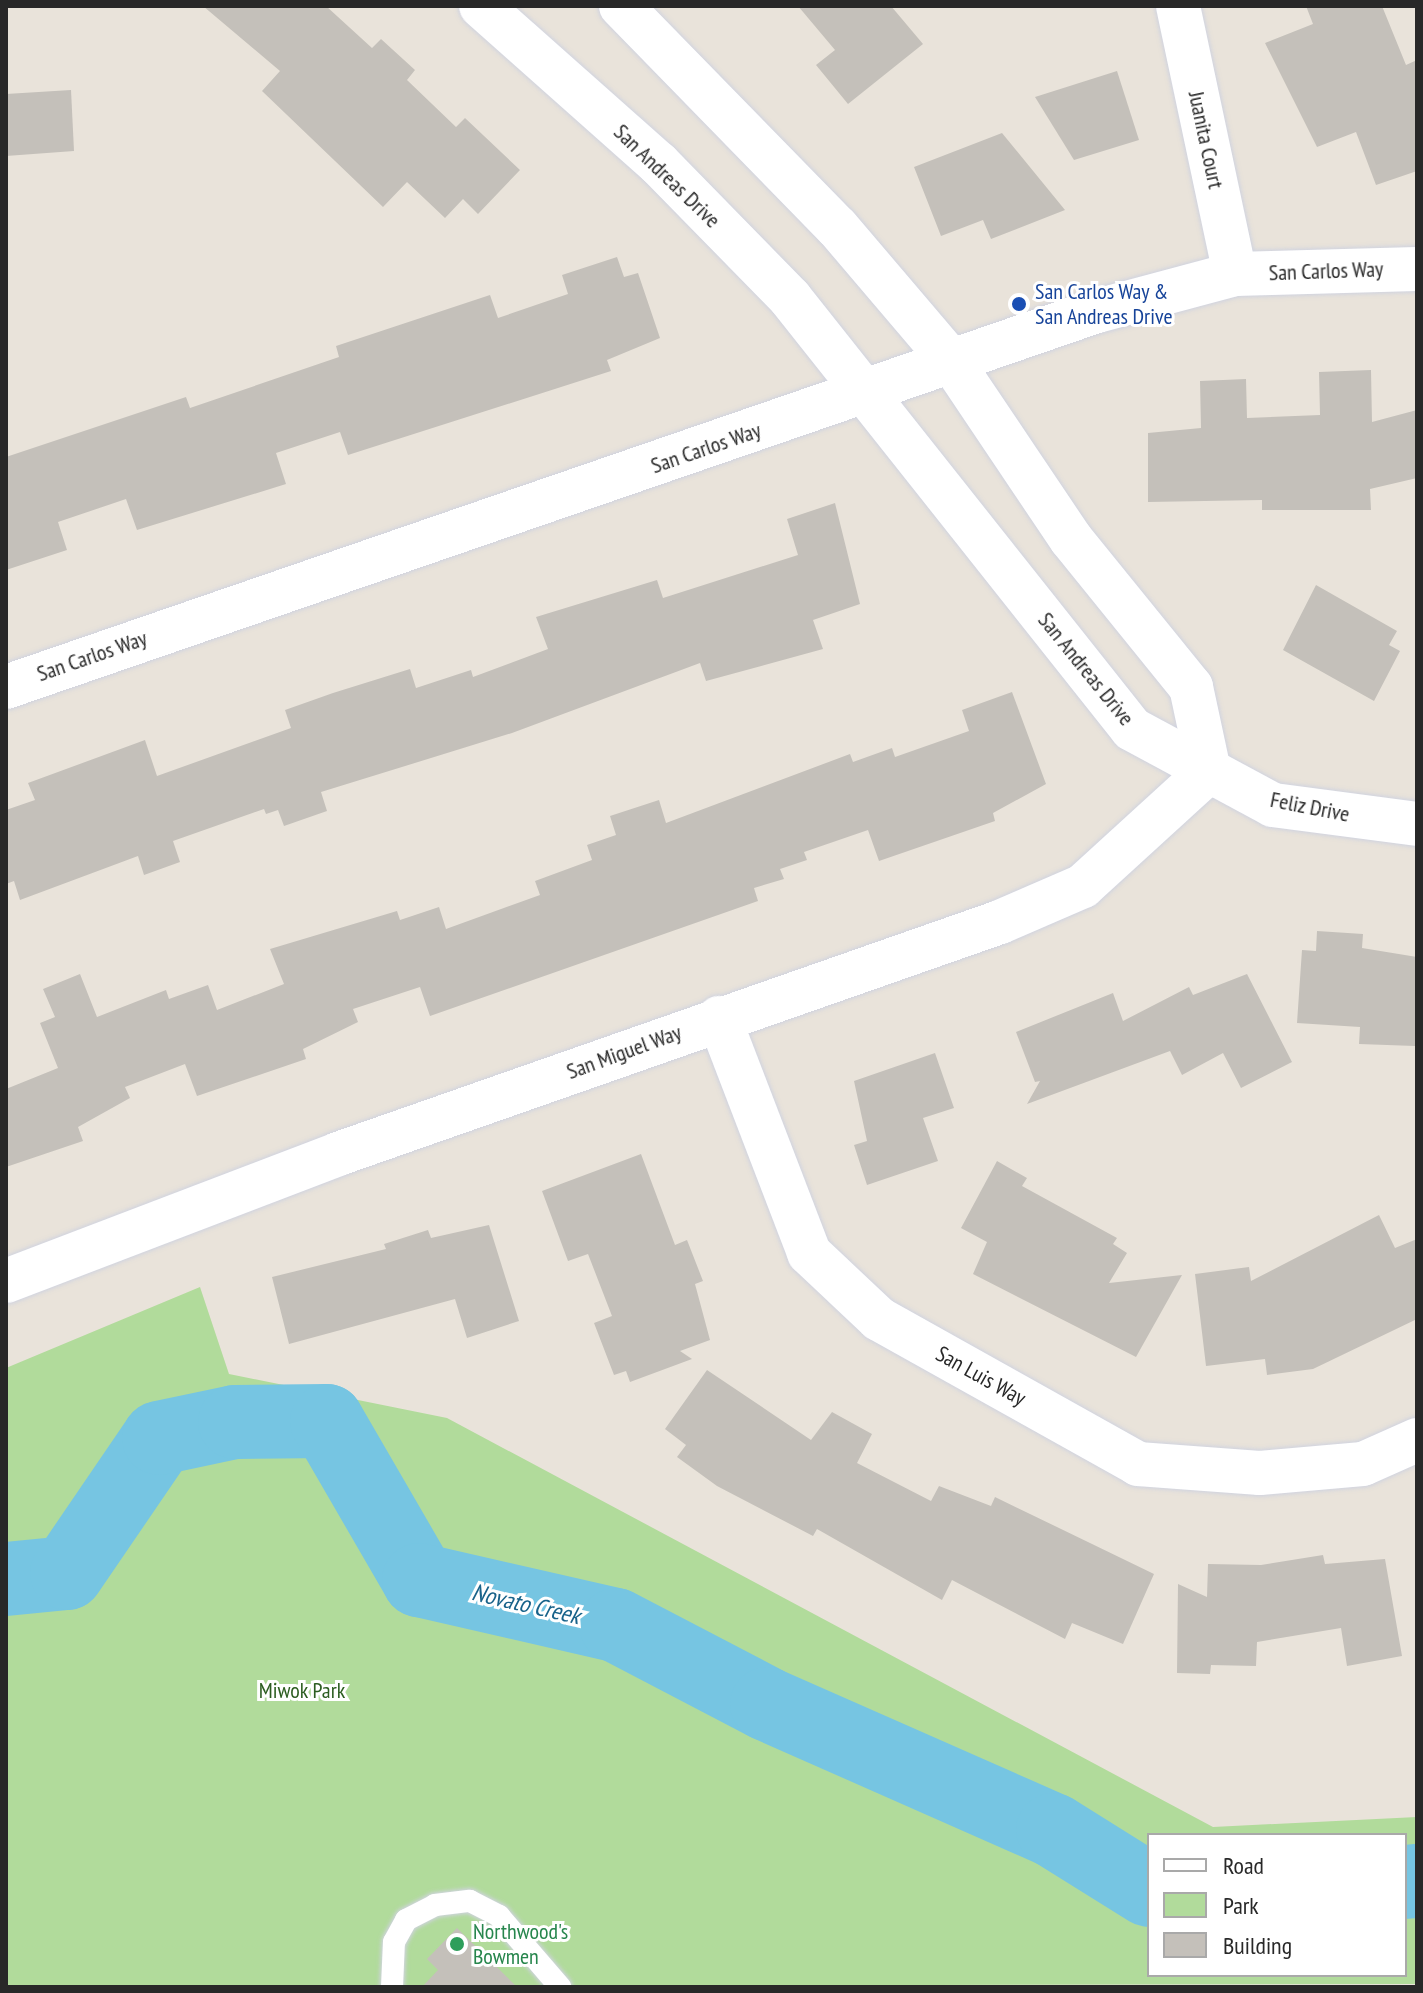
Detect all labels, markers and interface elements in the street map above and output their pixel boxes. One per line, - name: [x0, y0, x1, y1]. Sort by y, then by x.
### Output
- street label: Juanita Court: [1183, 89, 1229, 191]
- street label: San Andreas Drive: [608, 119, 726, 233]
- street label: San Carlos Way: [1268, 256, 1384, 286]
- place label: San Carlos Way & San Andreas Drive: [1035, 278, 1173, 330]
- marker: San Carlos Way & San Andreas Drive: [1010, 295, 1028, 313]
- street label: San Carlos Way: [647, 417, 765, 479]
- street label: San Andreas Drive: [1032, 607, 1140, 731]
- street label: San Carlos Way: [33, 625, 151, 687]
- street label: Feliz Drive: [1268, 786, 1352, 828]
- street label: San Miguel Way: [563, 1019, 685, 1085]
- street label: San Luis Way: [931, 1340, 1031, 1412]
- water label: Novato Creek: [469, 1578, 583, 1630]
- park label: Miwok Park: [259, 1678, 345, 1704]
- legend: [1147, 1833, 1407, 1977]
- text: Road: [1223, 1850, 1264, 1881]
- text: Park: [1223, 1890, 1259, 1921]
- place label: Northwood's Bowmen: [473, 1918, 568, 1970]
- text: Building: [1223, 1930, 1292, 1961]
- marker: Northwood's Bowmen: [448, 1935, 466, 1953]

